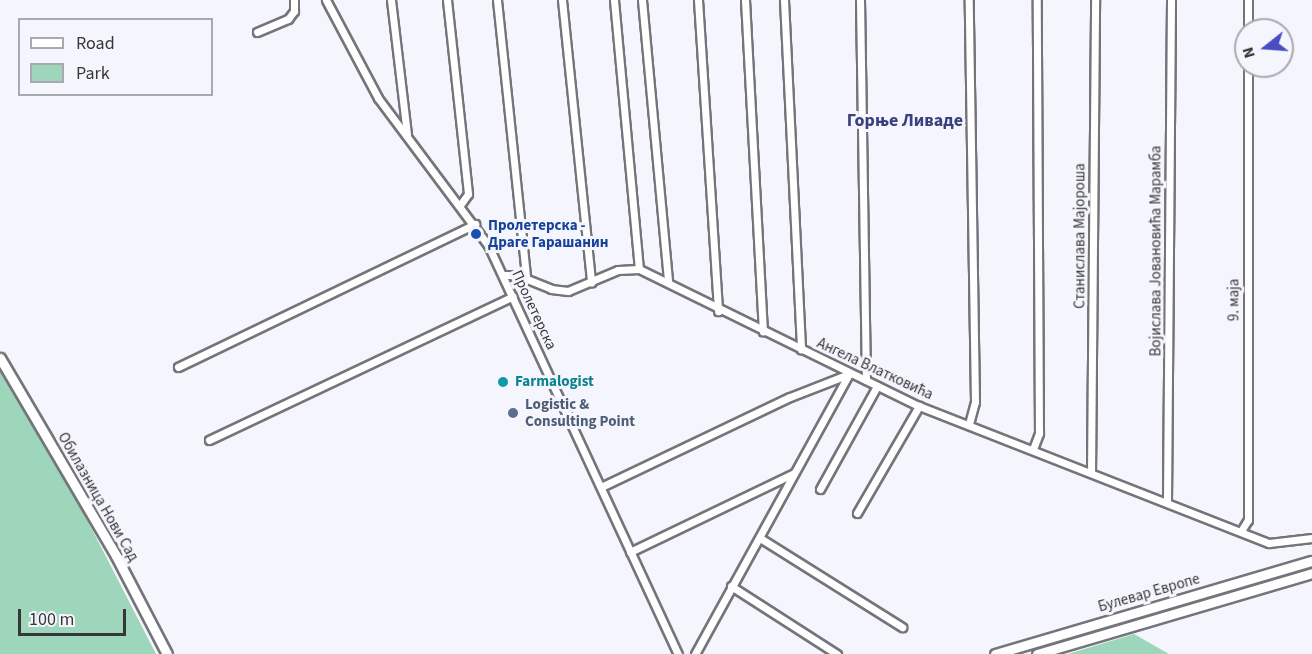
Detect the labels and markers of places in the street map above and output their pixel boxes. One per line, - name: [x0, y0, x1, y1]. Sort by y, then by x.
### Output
- place label: Пролетерска - Драге Гарашанин: [488, 216, 608, 251]
- marker: Пролетерска - Драге Гарашанин: [469, 227, 483, 241]
- place label: Farmalogist: [515, 373, 594, 391]
- marker: Farmalogist: [496, 375, 510, 389]
- place label: Logistic & Consulting Point: [525, 395, 635, 430]
- marker: Logistic & Consulting Point: [506, 406, 520, 420]

